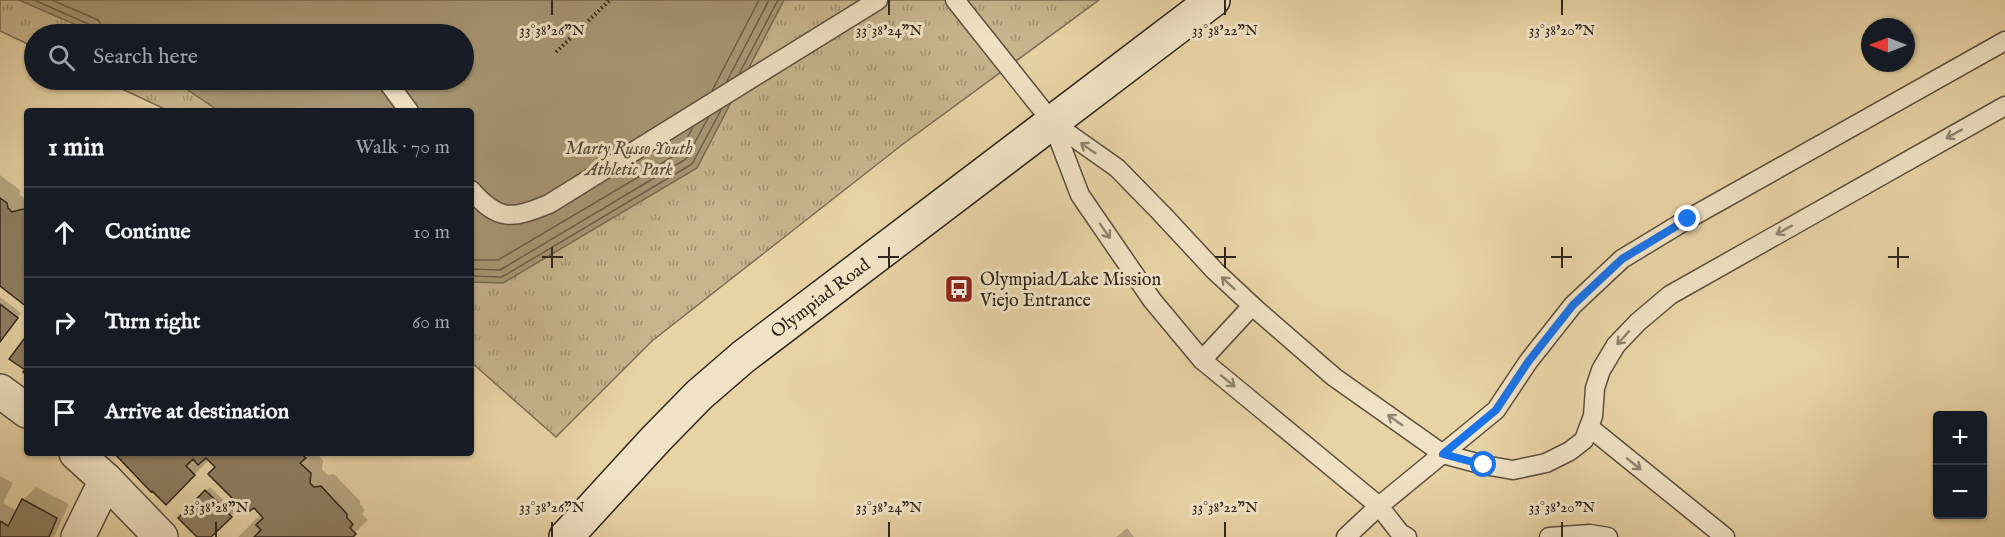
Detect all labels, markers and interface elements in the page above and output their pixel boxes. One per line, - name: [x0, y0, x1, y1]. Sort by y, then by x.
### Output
- north arrow: [1861, 18, 1915, 72]
- text: 33°38'26"N: [519, 21, 585, 40]
- text: 33°38'24"N: [856, 21, 922, 40]
- text: 33°38'22"N: [1192, 21, 1258, 40]
- text: 33°38'20"N: [1529, 21, 1595, 40]
- search box: [24, 24, 474, 90]
- icon: search: [45, 41, 78, 74]
- text: Search here: [93, 43, 198, 71]
- one-way arrow: [1946, 129, 1963, 141]
- text: 1 min: [48, 131, 104, 164]
- text: Walk · 70 m: [355, 135, 450, 160]
- park label: Marty Russo Youth Athletic Park: [565, 138, 693, 182]
- one-way arrow: [1080, 142, 1097, 154]
- route end: [1674, 205, 1700, 231]
- icon: ahead: [48, 216, 81, 249]
- text: Continue: [105, 218, 191, 246]
- text: 10 m: [413, 220, 450, 245]
- one-way arrow: [1099, 222, 1111, 239]
- one-way arrow: [1776, 224, 1793, 236]
- street label: Olympiad Road: [767, 254, 876, 344]
- place label: Olympiad/Lake Mission Viejo Entrance: [979, 269, 1161, 313]
- bus stop icon: Olympiad/Lake Mission Viejo Entrance: [943, 273, 975, 305]
- one-way arrow: [1221, 276, 1236, 290]
- icon: right: [48, 306, 81, 339]
- text: Turn right: [105, 308, 200, 336]
- text: 60 m: [412, 310, 450, 335]
- one-way arrow: [1616, 330, 1630, 345]
- one-way arrow: [1220, 374, 1235, 388]
- icon: arrive: [48, 396, 81, 429]
- text: Arrive at destination: [105, 398, 289, 426]
- map controls: [1933, 411, 1987, 519]
- button: +: [1933, 411, 1987, 465]
- one-way arrow: [1387, 414, 1403, 426]
- route start: [1470, 451, 1496, 477]
- one-way arrow: [1626, 457, 1642, 470]
- button: −: [1933, 465, 1987, 519]
- text: 33°38'28"N: [184, 498, 248, 517]
- text: 33°38'26"N: [519, 498, 585, 517]
- text: 33°38'24"N: [856, 498, 922, 517]
- text: 33°38'22"N: [1192, 498, 1258, 517]
- text: 33°38'20"N: [1529, 498, 1595, 517]

